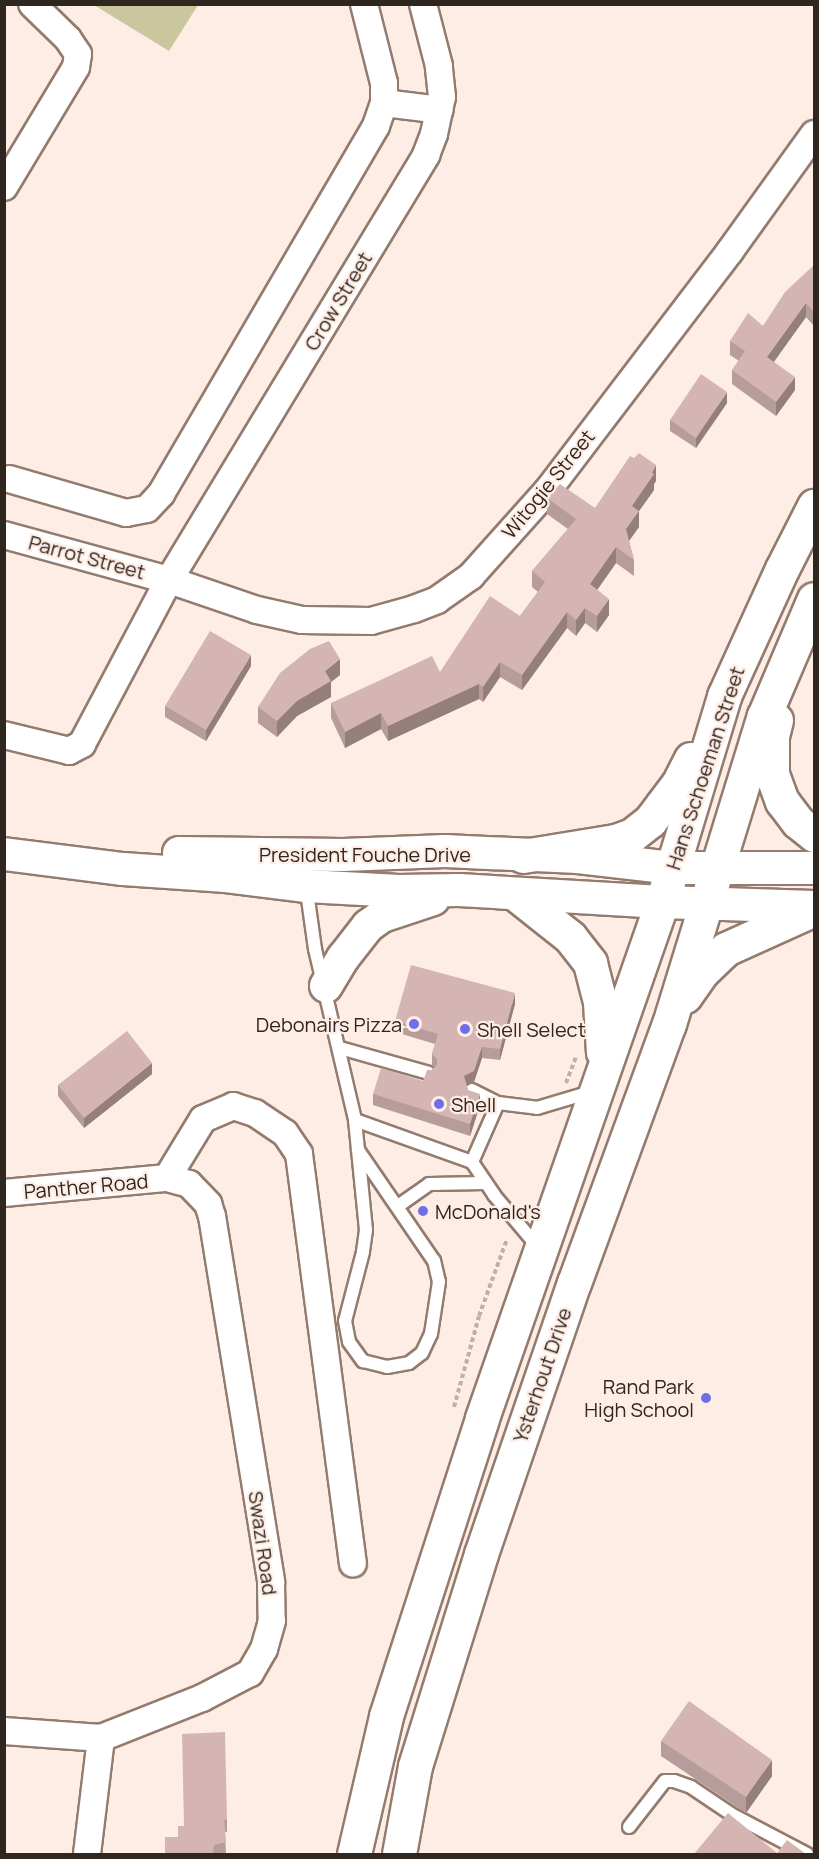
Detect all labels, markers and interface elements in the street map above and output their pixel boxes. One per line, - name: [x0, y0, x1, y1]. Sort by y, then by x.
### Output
- street label: Crow Street: [299, 247, 377, 355]
- street label: Witogie Street: [497, 425, 599, 543]
- street label: Parrot Street: [26, 530, 148, 584]
- street label: Hans Schoeman Street: [661, 663, 749, 873]
- street label: President Fouche Drive: [259, 842, 471, 866]
- place label: Debonairs Pizza: [256, 1012, 402, 1036]
- marker: Debonairs Pizza: [407, 1017, 421, 1031]
- place label: Shell Select: [477, 1017, 586, 1041]
- marker: Shell Select: [458, 1022, 472, 1036]
- place label: Shell: [451, 1092, 496, 1116]
- marker: Shell: [432, 1097, 446, 1111]
- street label: Panther Road: [23, 1169, 149, 1203]
- place label: McDonald's: [435, 1199, 541, 1223]
- marker: McDonald's: [416, 1204, 430, 1218]
- street label: Ysterhout Drive: [508, 1304, 576, 1446]
- place label: Rand Park High School: [584, 1374, 694, 1421]
- marker: Rand Park High School: [699, 1391, 713, 1405]
- street label: Swazi Road: [244, 1489, 282, 1597]

